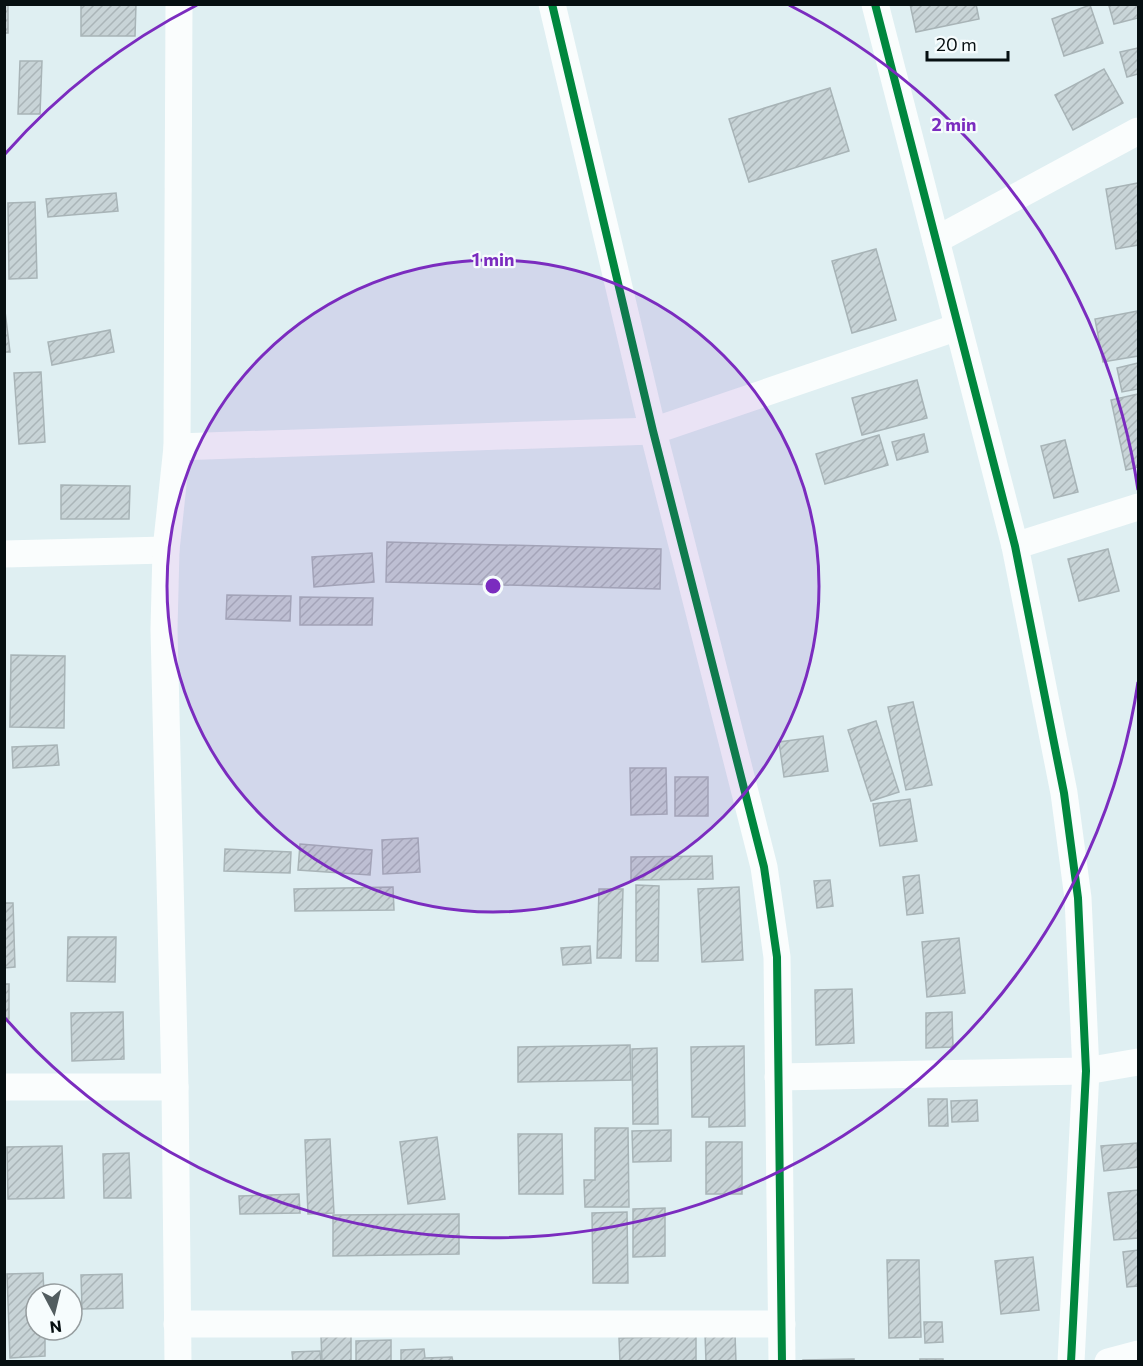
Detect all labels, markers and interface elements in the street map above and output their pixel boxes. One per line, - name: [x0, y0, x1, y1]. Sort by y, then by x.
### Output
- scale bar: [927, 24, 1008, 62]
- text: 20 m: [936, 33, 977, 55]
- text: 2 min: [932, 113, 976, 135]
- text: 1 min: [472, 248, 514, 270]
- centre of rings: [483, 576, 503, 596]
- north arrow: [24, 1282, 84, 1342]
- text: N: [49, 1317, 63, 1338]

